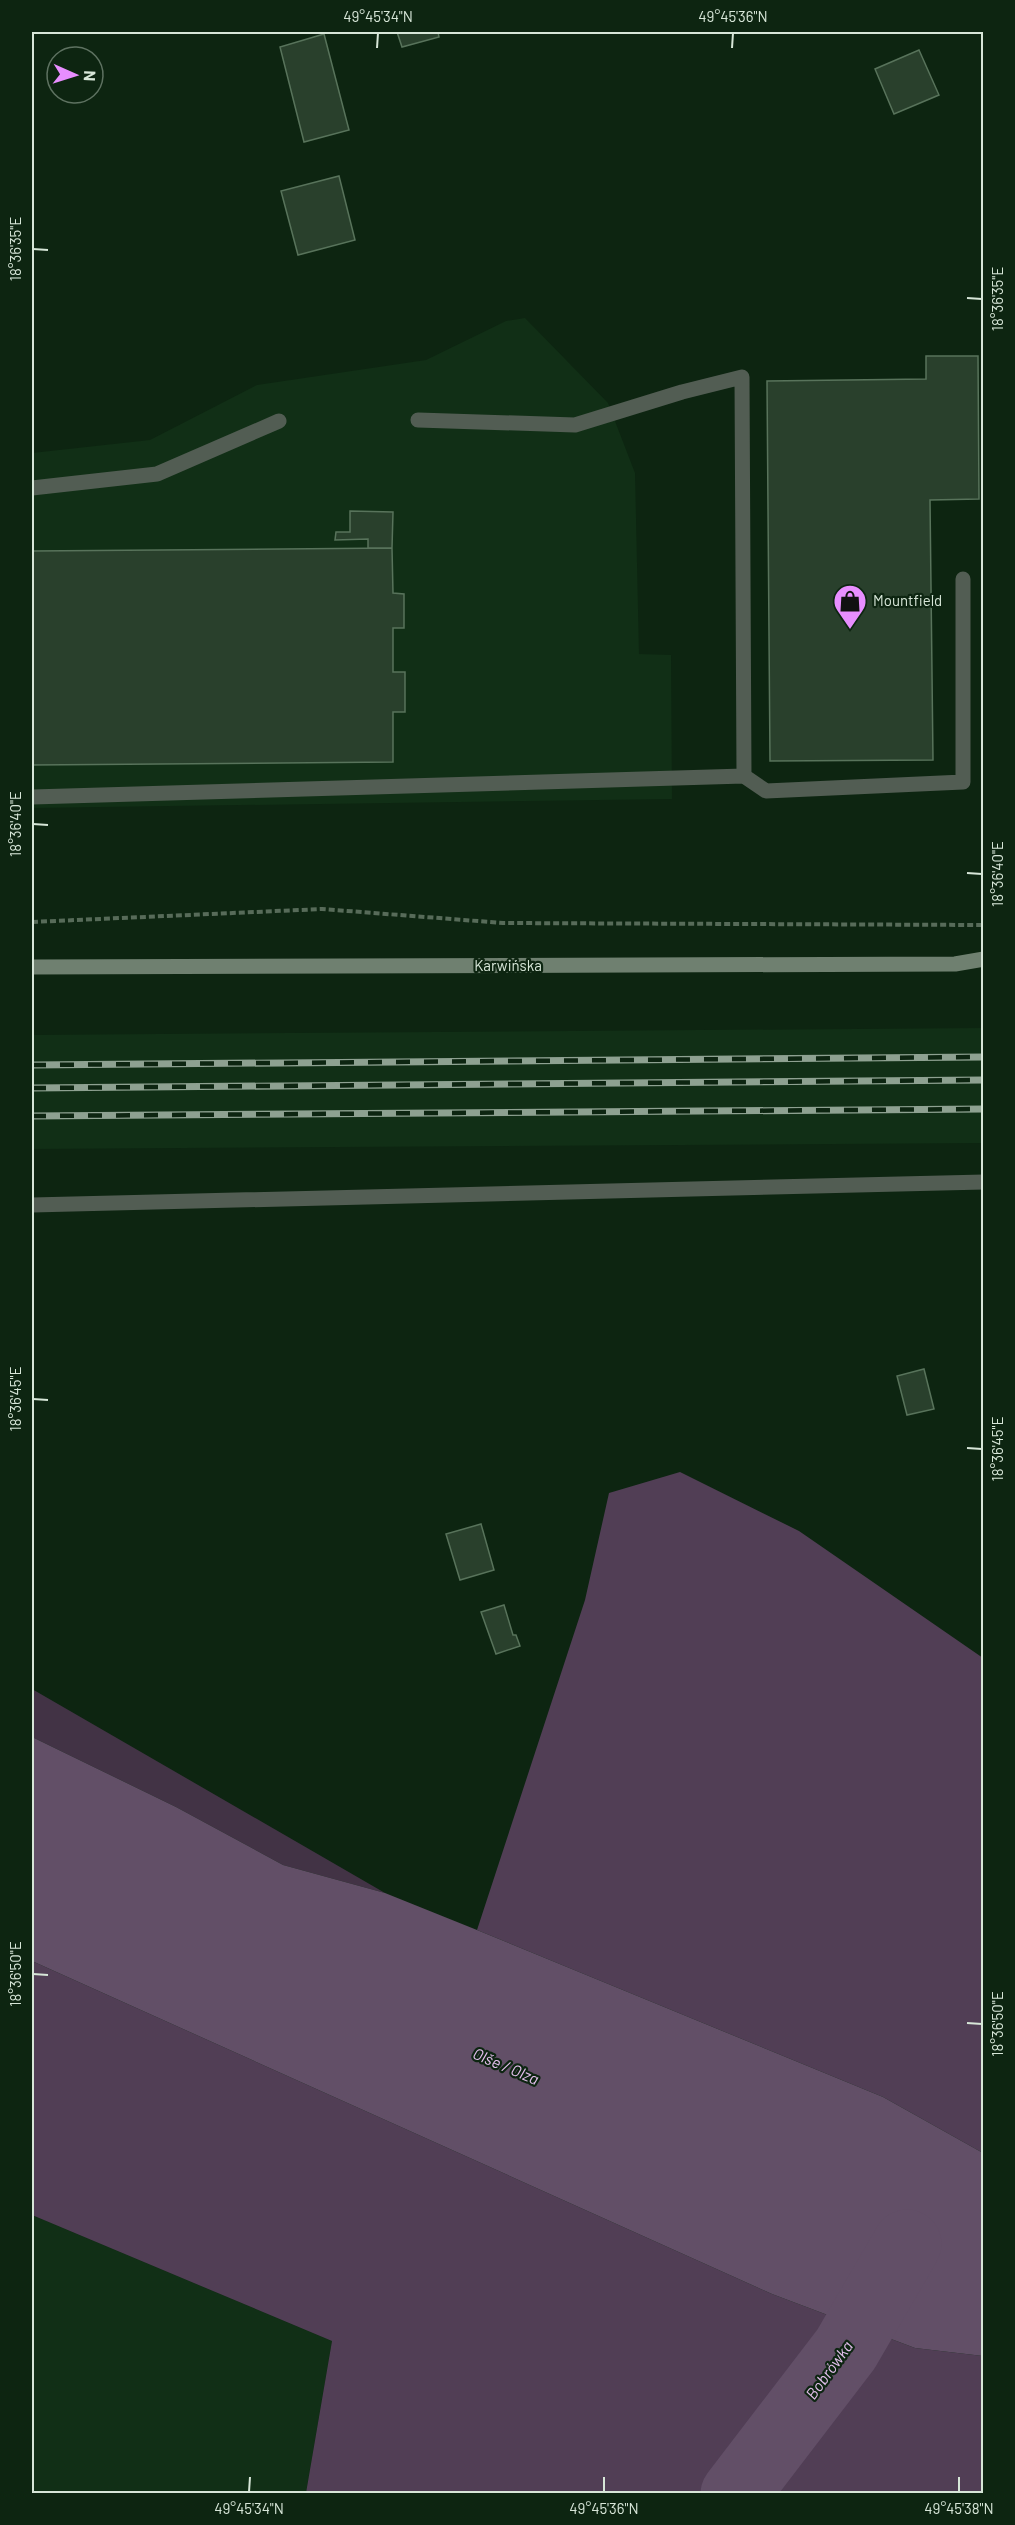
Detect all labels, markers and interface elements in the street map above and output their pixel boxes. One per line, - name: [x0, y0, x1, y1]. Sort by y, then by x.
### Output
- text: 49°45'34"N: [343, 7, 413, 25]
- text: 49°45'36"N: [698, 7, 768, 25]
- north arrow: [45, 45, 105, 105]
- text: N: [81, 70, 100, 82]
- text: 18°36'35"E: [6, 217, 24, 281]
- text: 18°36'35"E: [988, 267, 1006, 331]
- shop icon: Mountfield: [832, 583, 868, 630]
- place label: Mountfield: [873, 591, 942, 609]
- text: 18°36'40"E: [6, 791, 24, 857]
- text: 18°36'40"E: [988, 841, 1006, 907]
- street label: Karwińska: [474, 956, 542, 974]
- text: 18°36'45"E: [6, 1366, 24, 1432]
- text: 18°36'45"E: [988, 1416, 1006, 1482]
- text: 18°36'50"E: [6, 1941, 24, 2007]
- text: 18°36'50"E: [988, 1991, 1006, 2057]
- water label: Olše / Olza: [470, 2043, 542, 2088]
- water label: Bobrówka: [801, 2337, 856, 2403]
- text: 49°45'34"N: [214, 2499, 284, 2517]
- text: 49°45'36"N: [569, 2499, 639, 2517]
- text: 49°45'38"N: [924, 2499, 994, 2517]

